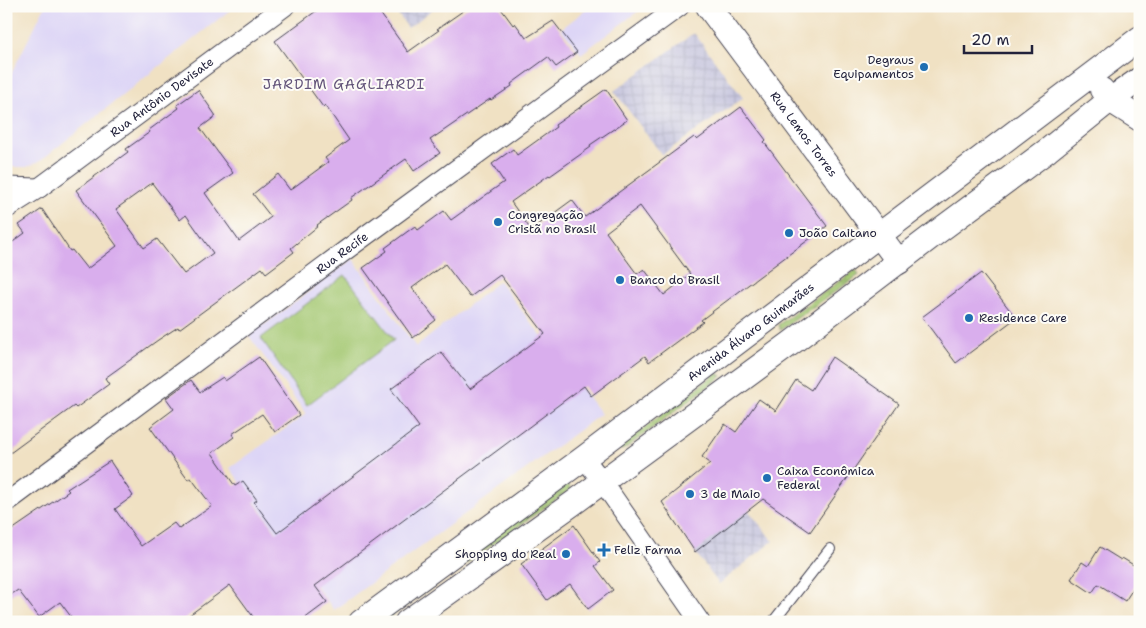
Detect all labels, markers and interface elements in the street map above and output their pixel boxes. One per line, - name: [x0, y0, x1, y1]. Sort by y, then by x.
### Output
- scale bar: [964, 22, 1031, 54]
- text: 20 m: [971, 30, 1010, 50]
- place label: Degraus Equipamentos: [833, 52, 914, 82]
- street label: Rua Antônio Devisate: [107, 53, 217, 141]
- marker: Degraus Equipamentos: [918, 61, 930, 73]
- district label: JARDIM GAGLIARDI: [263, 75, 425, 93]
- street label: Rua Lemos Torres: [766, 88, 841, 180]
- place label: Congregação Cristã no Brasil: [508, 207, 597, 237]
- marker: Congregação Cristã no Brasil: [492, 216, 504, 228]
- place label: João Caitano: [799, 225, 877, 241]
- marker: João Caitano: [783, 227, 795, 239]
- street label: Rua Recife: [313, 228, 372, 277]
- place label: Banco do Brasil: [630, 272, 720, 288]
- marker: Banco do Brasil: [614, 274, 626, 286]
- street label: Avenida Álvaro Guimarães: [684, 279, 818, 385]
- place label: Residence Care: [979, 310, 1067, 326]
- marker: Residence Care: [963, 312, 975, 324]
- place label: Caixa Econômica Federal: [777, 463, 875, 493]
- marker: Caixa Econômica Federal: [761, 472, 773, 484]
- place label: 3 de Maio: [700, 486, 760, 502]
- marker: 3 de Maio: [684, 488, 696, 500]
- place label: Feliz Farma: [614, 542, 682, 558]
- marker: Feliz Farma: [598, 544, 610, 556]
- place label: Shopping do Real: [455, 546, 556, 562]
- marker: Shopping do Real: [560, 548, 572, 560]

